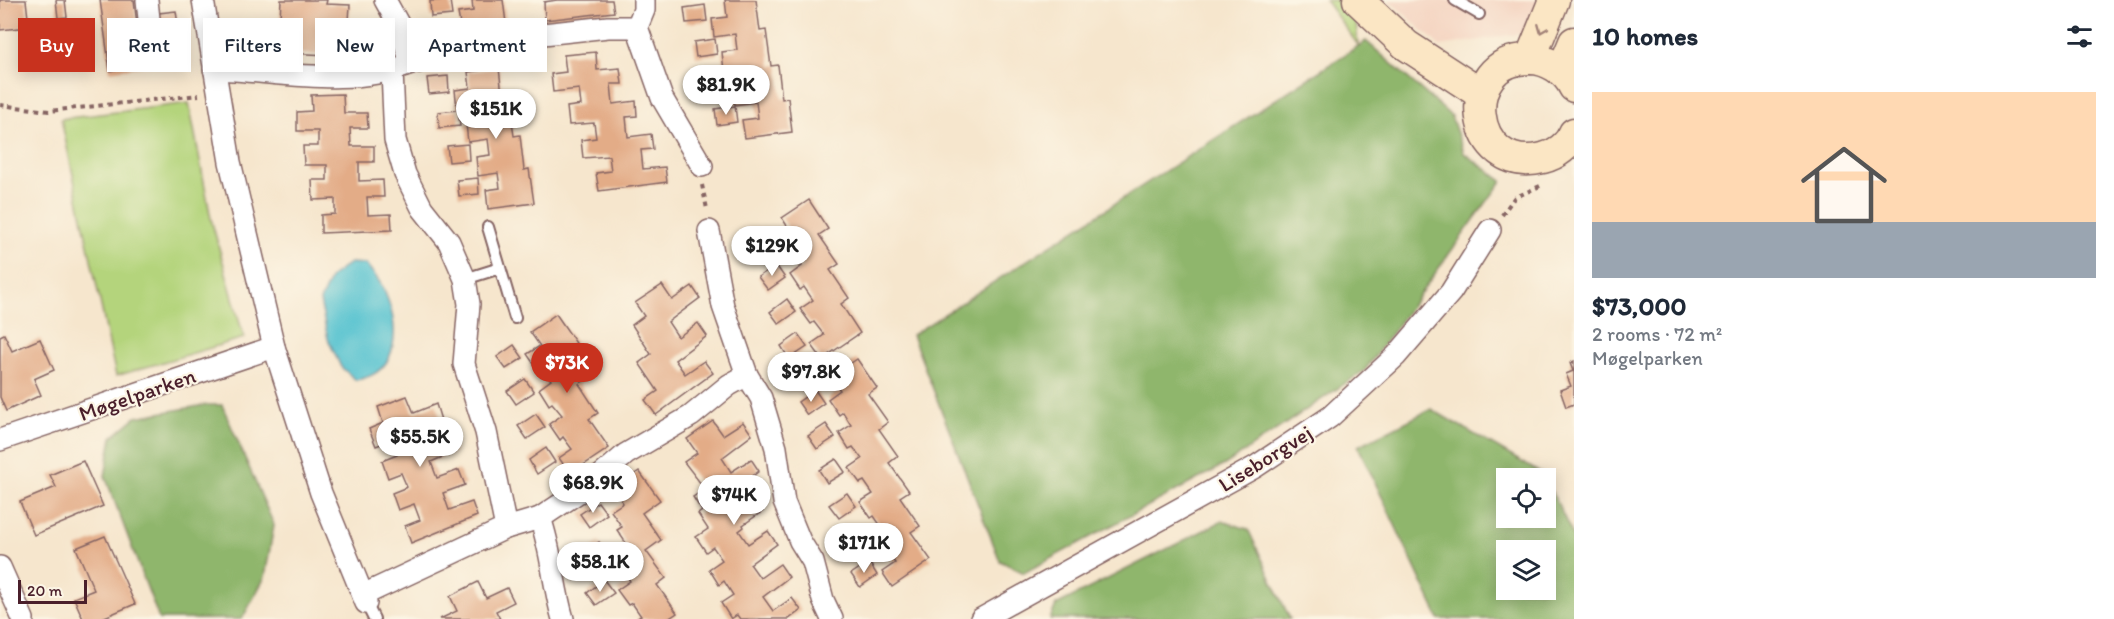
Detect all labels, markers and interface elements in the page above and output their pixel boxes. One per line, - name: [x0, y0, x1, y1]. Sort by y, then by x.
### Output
- chip: Buy: [18, 18, 95, 72]
- chip: Rent: [107, 18, 191, 72]
- chip: Filters: [203, 18, 303, 72]
- chip: New: [315, 18, 395, 72]
- chip: Apartment: [407, 18, 547, 72]
- text: 10 homes: [1592, 20, 1698, 52]
- icon: filters: [2063, 20, 2096, 53]
- one-way arrow: [1537, 23, 1549, 34]
- pin: $81.9K: [677, 65, 775, 116]
- text: $81.9K: [697, 72, 755, 96]
- pin: $151K: [454, 89, 538, 140]
- text: $151K: [470, 96, 522, 120]
- icon: home: [1790, 131, 1898, 239]
- pin: $129K: [730, 226, 814, 277]
- text: $129K: [745, 233, 799, 257]
- text: $73,000: [1592, 290, 1686, 322]
- text: 2 rooms · 72 m²: [1592, 322, 1722, 346]
- pin: $73K: [531, 343, 603, 394]
- text: Møgelparken: [1592, 346, 1703, 370]
- text: $73K: [545, 350, 589, 374]
- pin: $97.8K: [762, 352, 860, 403]
- text: $97.8K: [781, 359, 841, 383]
- street label: Møgelparken: [75, 362, 200, 427]
- pin: $55.5K: [371, 417, 469, 468]
- street label: Liseborgvej: [1213, 419, 1317, 498]
- text: $55.5K: [390, 424, 450, 448]
- pin: $68.9K: [544, 463, 642, 514]
- map controls: [1496, 468, 1556, 600]
- button: locate: [1496, 468, 1556, 528]
- text: $68.9K: [563, 470, 623, 494]
- pin: $74K: [698, 475, 770, 526]
- text: $74K: [712, 482, 756, 506]
- pin: $171K: [822, 523, 906, 574]
- text: $171K: [838, 530, 890, 554]
- button: layers: [1496, 540, 1556, 600]
- pin: $58.1K: [551, 542, 649, 593]
- text: $58.1K: [571, 549, 629, 573]
- scale bar: [18, 577, 87, 604]
- text: 20 m: [27, 581, 62, 600]

